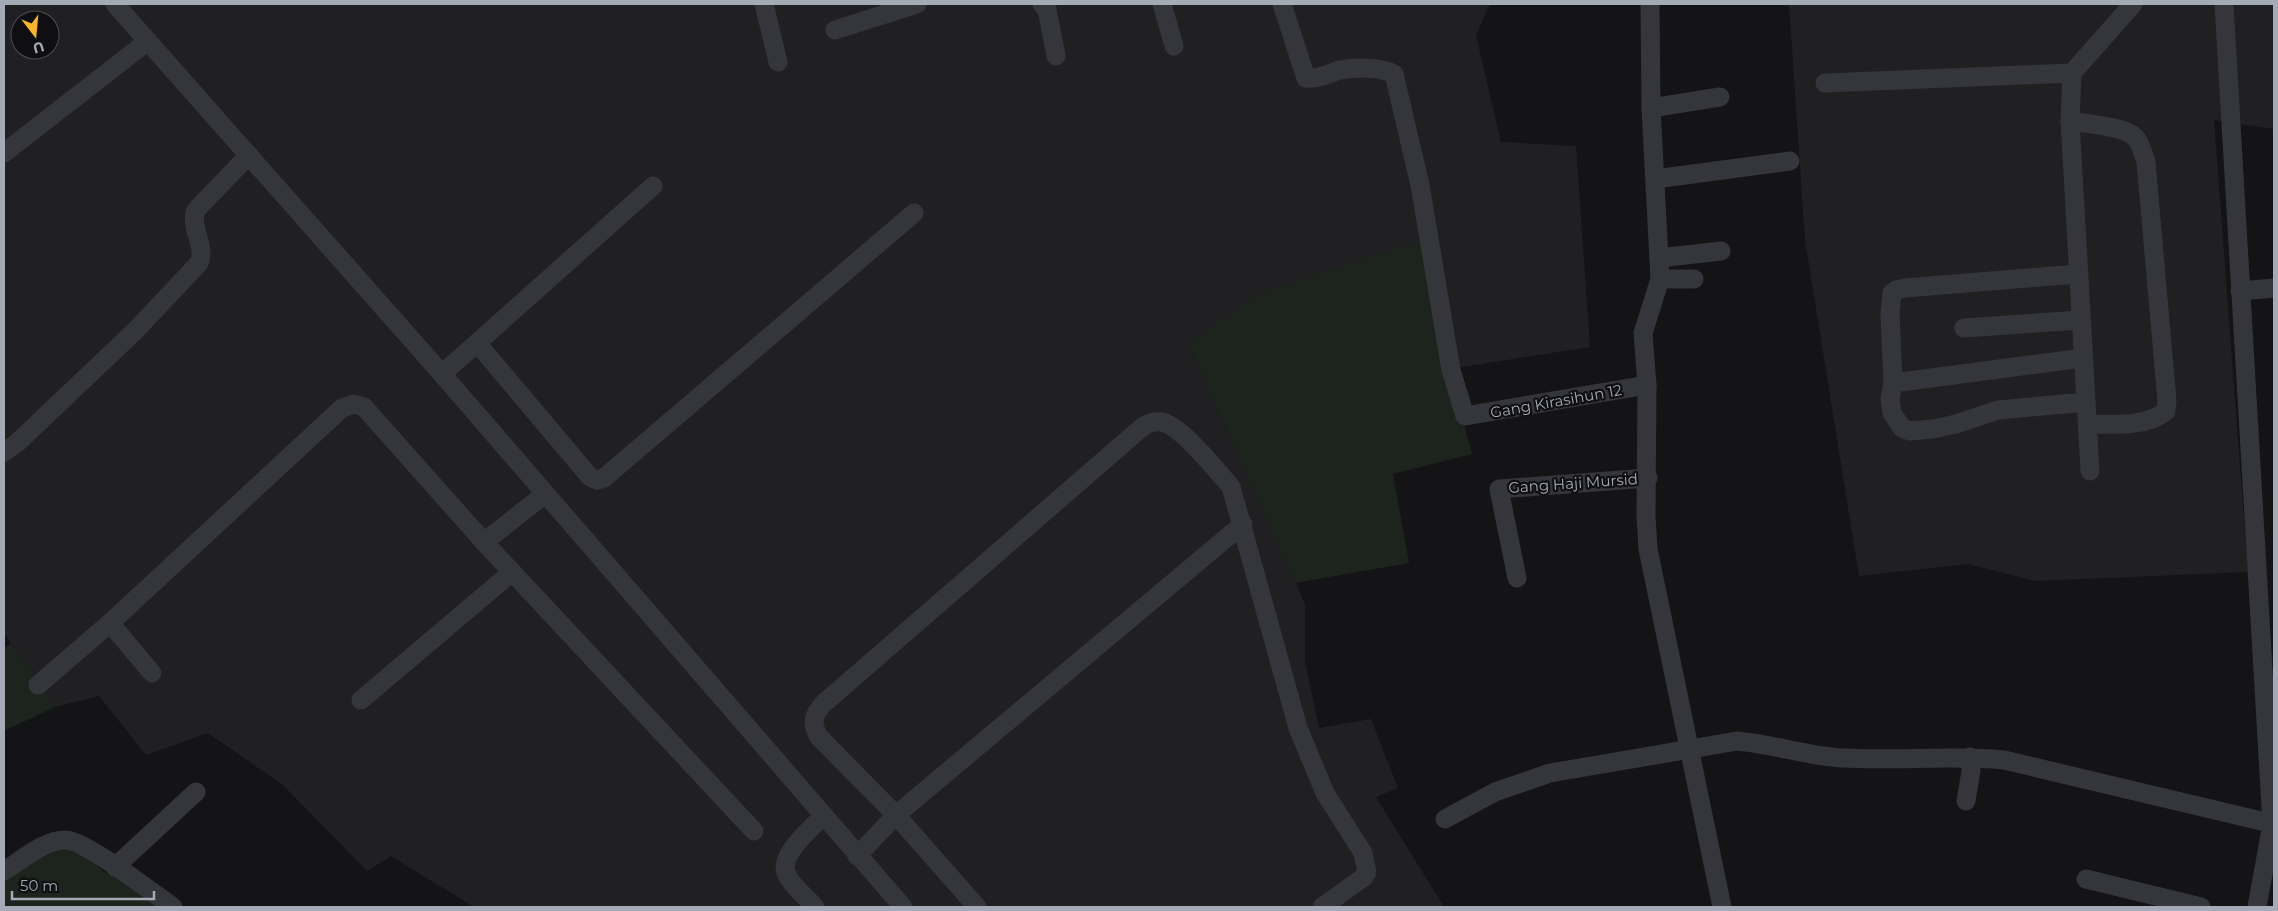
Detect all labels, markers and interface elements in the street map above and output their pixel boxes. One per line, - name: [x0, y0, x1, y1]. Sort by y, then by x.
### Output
- north arrow: [10, 10, 60, 60]
- text: U: [31, 37, 46, 58]
- street label: Gang Kirasihun 12: [1489, 380, 1623, 422]
- street label: Gang Haji Mursid: [1508, 469, 1638, 497]
- scale bar: [12, 868, 155, 900]
- text: 50 m: [20, 876, 58, 895]

